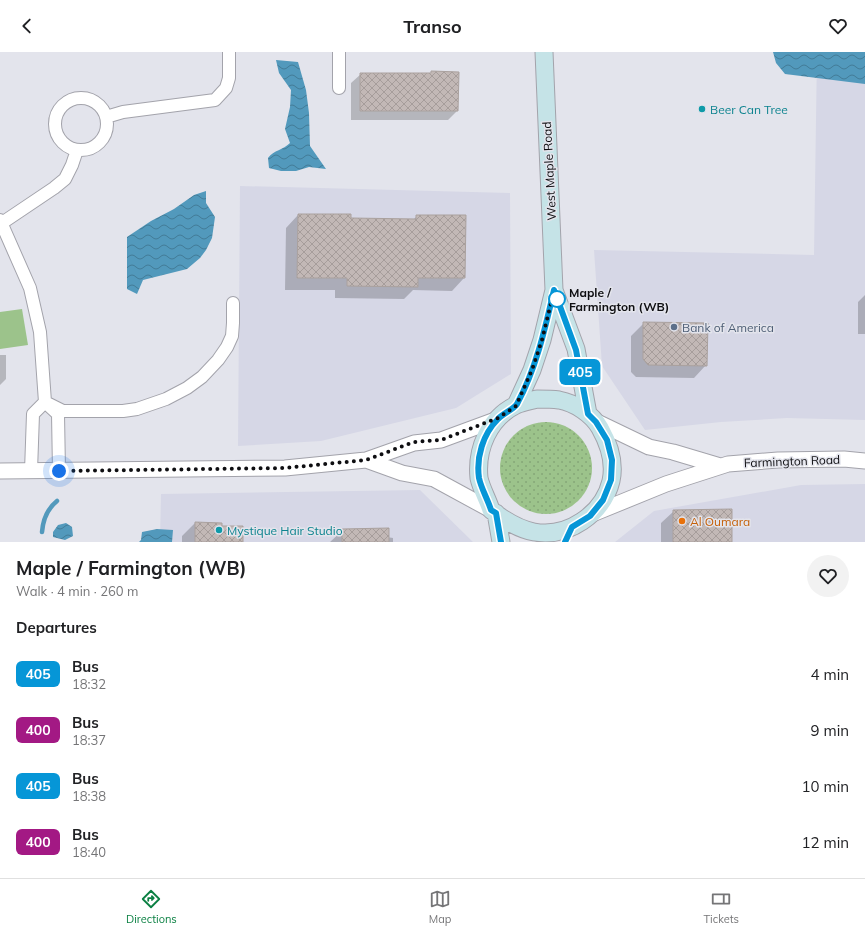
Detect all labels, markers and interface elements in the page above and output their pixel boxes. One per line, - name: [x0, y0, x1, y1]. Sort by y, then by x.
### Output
- icon: back: [16, 15, 38, 37]
- text: Transo: [403, 15, 462, 38]
- icon: heart: [827, 15, 849, 37]
- place label: Beer Can Tree: [710, 102, 788, 117]
- marker: Beer Can Tree: [697, 104, 707, 114]
- street label: West Maple Road: [539, 121, 559, 221]
- place label: Maple / Farmington (WB): [569, 285, 669, 314]
- marker: Maple / Farmington (WB): [548, 290, 566, 308]
- place label: Bank of America: [682, 320, 774, 335]
- marker: Bank of America: [669, 322, 679, 332]
- line badge: 405: [557, 359, 603, 385]
- text: 405: [567, 363, 593, 381]
- street label: Farmington Road: [744, 452, 840, 470]
- your location: [49, 461, 69, 481]
- place label: Al Oumara: [690, 514, 750, 529]
- marker: Al Oumara: [677, 516, 687, 526]
- place label: Mystique Hair Studio: [227, 523, 343, 538]
- marker: Mystique Hair Studio: [214, 525, 224, 535]
- button: heart: [807, 555, 849, 597]
- text: Maple / Farmington (WB): [16, 556, 246, 580]
- text: Walk · 4 min · 260 m: [16, 583, 138, 599]
- text: Departures: [16, 618, 97, 637]
- text: Bus: [72, 657, 99, 676]
- text: 405: [25, 665, 51, 683]
- text: 4 min: [811, 665, 849, 684]
- text: 18:32: [72, 676, 106, 692]
- text: Bus: [72, 713, 99, 732]
- text: 400: [25, 721, 51, 739]
- text: 9 min: [811, 721, 849, 740]
- text: 18:37: [72, 732, 106, 748]
- text: Bus: [72, 769, 99, 788]
- text: 405: [25, 777, 51, 795]
- text: 10 min: [802, 777, 849, 796]
- text: 18:38: [72, 788, 106, 804]
- text: Bus: [72, 825, 99, 844]
- text: 400: [25, 833, 51, 851]
- text: 12 min: [802, 833, 849, 852]
- text: 18:40: [72, 844, 106, 860]
- tab: Directions: [126, 888, 177, 926]
- tab: Map: [429, 888, 451, 926]
- tab: Tickets: [703, 888, 739, 926]

